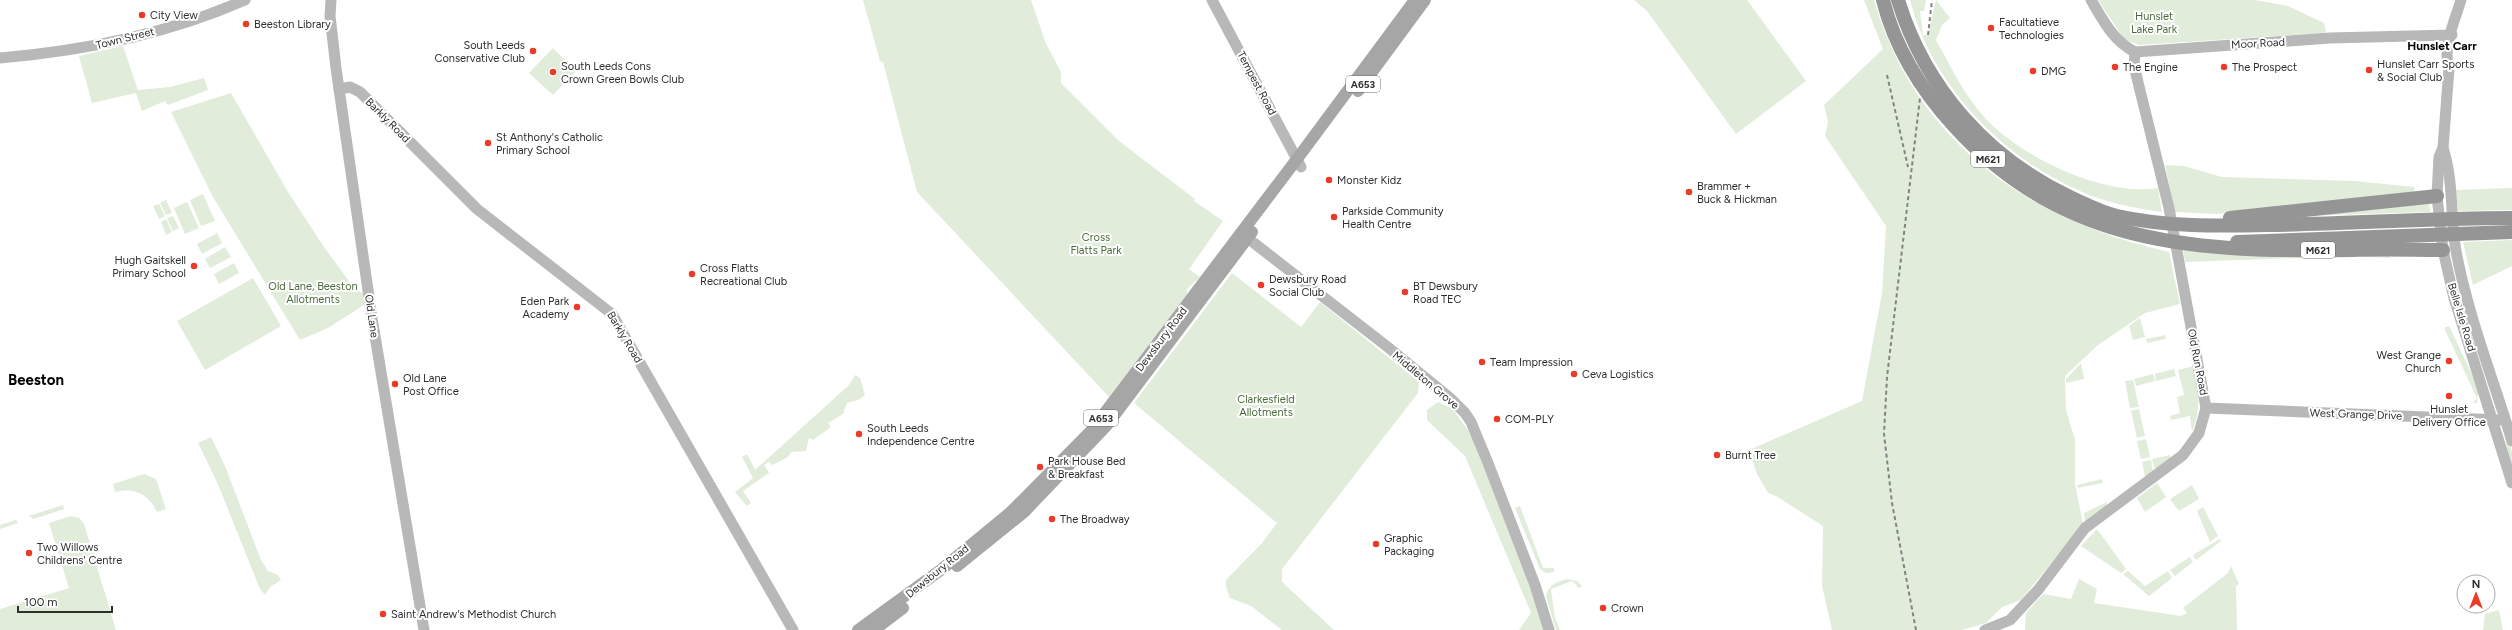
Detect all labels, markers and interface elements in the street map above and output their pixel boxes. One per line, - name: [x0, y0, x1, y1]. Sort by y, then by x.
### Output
- place label: City View: [150, 9, 198, 22]
- marker: City View: [137, 10, 147, 20]
- park label: Hunslet Lake Park: [2131, 10, 2178, 36]
- place label: Facultatieve Technologies: [1999, 16, 2064, 42]
- place label: Beeston Library: [254, 18, 331, 31]
- marker: Beeston Library: [241, 19, 251, 29]
- marker: Facultatieve Technologies: [1986, 23, 1996, 33]
- street label: Town Street: [94, 25, 156, 52]
- street label: Moor Road: [2231, 36, 2285, 51]
- place label: South Leeds Conservative Club: [435, 39, 525, 65]
- district label: Hunslet Carr: [2407, 39, 2477, 53]
- marker: South Leeds Conservative Club: [528, 46, 538, 56]
- street label: Tempest Road: [1234, 49, 1279, 117]
- place label: Hunslet Carr Sports & Social Club: [2377, 58, 2474, 84]
- place label: South Leeds Cons Crown Green Bowls Club: [561, 60, 684, 86]
- place label: The Engine: [2123, 61, 2178, 74]
- place label: The Prospect: [2232, 61, 2297, 74]
- marker: The Engine: [2110, 62, 2120, 72]
- marker: The Prospect: [2219, 62, 2229, 72]
- place label: DMG: [2041, 65, 2066, 78]
- marker: Hunslet Carr Sports & Social Club: [2364, 65, 2374, 75]
- marker: DMG: [2028, 66, 2038, 76]
- marker: South Leeds Cons Crown Green Bowls Club: [548, 67, 558, 77]
- road number: A653: [1346, 76, 1380, 92]
- street label: Barkly Road: [363, 95, 413, 145]
- place label: St Anthony's Catholic Primary School: [496, 131, 603, 157]
- marker: St Anthony's Catholic Primary School: [483, 138, 493, 148]
- road number: M621: [1971, 151, 2005, 167]
- place label: Monster Kidz: [1337, 174, 1402, 187]
- marker: Monster Kidz: [1324, 175, 1334, 185]
- place label: Brammer + Buck & Hickman: [1697, 180, 1777, 206]
- marker: Brammer + Buck & Hickman: [1684, 187, 1694, 197]
- place label: Parkside Community Health Centre: [1342, 205, 1444, 231]
- marker: Parkside Community Health Centre: [1329, 212, 1339, 222]
- park label: Cross Flatts Park: [1070, 231, 1122, 257]
- road number: M621: [2301, 242, 2335, 258]
- place label: Hugh Gaitskell Primary School: [112, 254, 186, 280]
- marker: Hugh Gaitskell Primary School: [189, 261, 199, 271]
- place label: Cross Flatts Recreational Club: [700, 262, 787, 288]
- marker: Cross Flatts Recreational Club: [687, 269, 697, 279]
- place label: Dewsbury Road Social Club: [1269, 273, 1346, 299]
- park label: Old Lane, Beeston Allotments: [268, 280, 358, 306]
- marker: Dewsbury Road Social Club: [1256, 280, 1266, 290]
- place label: BT Dewsbury Road TEC: [1413, 280, 1478, 306]
- street label: Belle Isle Road: [2445, 281, 2478, 353]
- marker: BT Dewsbury Road TEC: [1400, 287, 1410, 297]
- street label: Old Lane: [362, 294, 381, 339]
- place label: Eden Park Academy: [520, 295, 570, 321]
- marker: Eden Park Academy: [572, 302, 582, 312]
- street label: Dewsbury Road: [1133, 305, 1190, 374]
- street label: Barkly Road: [604, 309, 645, 365]
- street label: Old Run Road: [2185, 328, 2210, 396]
- street label: Middleton Grove: [1390, 349, 1461, 412]
- place label: West Grange Church: [2377, 349, 2441, 375]
- place label: Team Impression: [1490, 356, 1573, 369]
- marker: West Grange Church: [2444, 356, 2454, 366]
- marker: Team Impression: [1477, 357, 1487, 367]
- place label: Ceva Logistics: [1582, 368, 1654, 381]
- marker: Ceva Logistics: [1569, 369, 1579, 379]
- district label: Beeston: [8, 371, 64, 389]
- place label: Old Lane Post Office: [403, 372, 459, 398]
- marker: Old Lane Post Office: [390, 379, 400, 389]
- marker: Hunslet Delivery Office: [2444, 391, 2454, 401]
- park label: Clarkesfield Allotments: [1237, 393, 1295, 419]
- place label: Hunslet Delivery Office: [2412, 403, 2486, 429]
- street label: West Grange Drive: [2310, 406, 2402, 423]
- road number: A653: [1084, 410, 1118, 426]
- place label: COM-PLY: [1505, 413, 1554, 426]
- marker: COM-PLY: [1492, 414, 1502, 424]
- place label: South Leeds Independence Centre: [867, 422, 974, 448]
- marker: South Leeds Independence Centre: [854, 429, 864, 439]
- place label: Burnt Tree: [1725, 449, 1776, 462]
- marker: Burnt Tree: [1712, 450, 1722, 460]
- place label: Park House Bed & Breakfast: [1048, 455, 1125, 481]
- marker: Park House Bed & Breakfast: [1035, 462, 1045, 472]
- place label: The Broadway: [1060, 513, 1130, 526]
- marker: The Broadway: [1047, 514, 1057, 524]
- place label: Graphic Packaging: [1384, 532, 1434, 558]
- marker: Graphic Packaging: [1371, 539, 1381, 549]
- place label: Two Willows Childrens' Centre: [37, 541, 122, 567]
- street label: Dewsbury Road: [903, 542, 971, 601]
- marker: Two Willows Childrens' Centre: [24, 548, 34, 558]
- north arrow: [2456, 574, 2496, 614]
- text: N: [2472, 578, 2480, 591]
- scale bar: [18, 588, 112, 614]
- text: 100 m: [24, 595, 58, 609]
- place label: Crown: [1611, 602, 1644, 615]
- marker: Crown: [1598, 603, 1608, 613]
- place label: Saint Andrew's Methodist Church: [391, 608, 556, 621]
- marker: Saint Andrew's Methodist Church: [378, 609, 388, 619]

